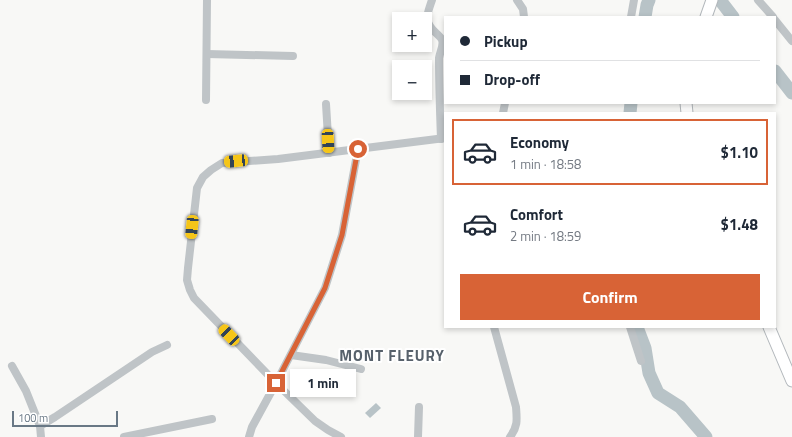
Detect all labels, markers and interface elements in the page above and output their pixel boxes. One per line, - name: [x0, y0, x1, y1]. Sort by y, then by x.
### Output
- map controls: [392, 12, 432, 100]
- button: +: [392, 12, 432, 52]
- text: Pickup: [484, 30, 528, 53]
- button: −: [392, 60, 432, 100]
- text: Drop-off: [484, 68, 540, 91]
- car: [321, 129, 335, 153]
- text: Economy: [510, 131, 569, 154]
- icon: car: [462, 134, 498, 170]
- route start: [349, 140, 367, 158]
- text: $1.10: [721, 141, 758, 164]
- car: [223, 154, 249, 168]
- text: 1 min · 18:58: [510, 154, 581, 174]
- text: Comfort: [510, 203, 563, 226]
- icon: car: [462, 206, 498, 242]
- text: $1.48: [721, 213, 758, 236]
- car: [185, 214, 199, 240]
- text: 2 min · 18:59: [510, 226, 581, 246]
- button: Confirm: [460, 274, 760, 320]
- car: [216, 322, 242, 348]
- district label: MONT FLEURY: [339, 344, 445, 367]
- callout: 1 min: [290, 369, 356, 397]
- text: 1 min: [307, 373, 339, 393]
- route end: [267, 374, 285, 392]
- scale bar: [12, 409, 118, 428]
- text: 100 m: [18, 410, 48, 426]

